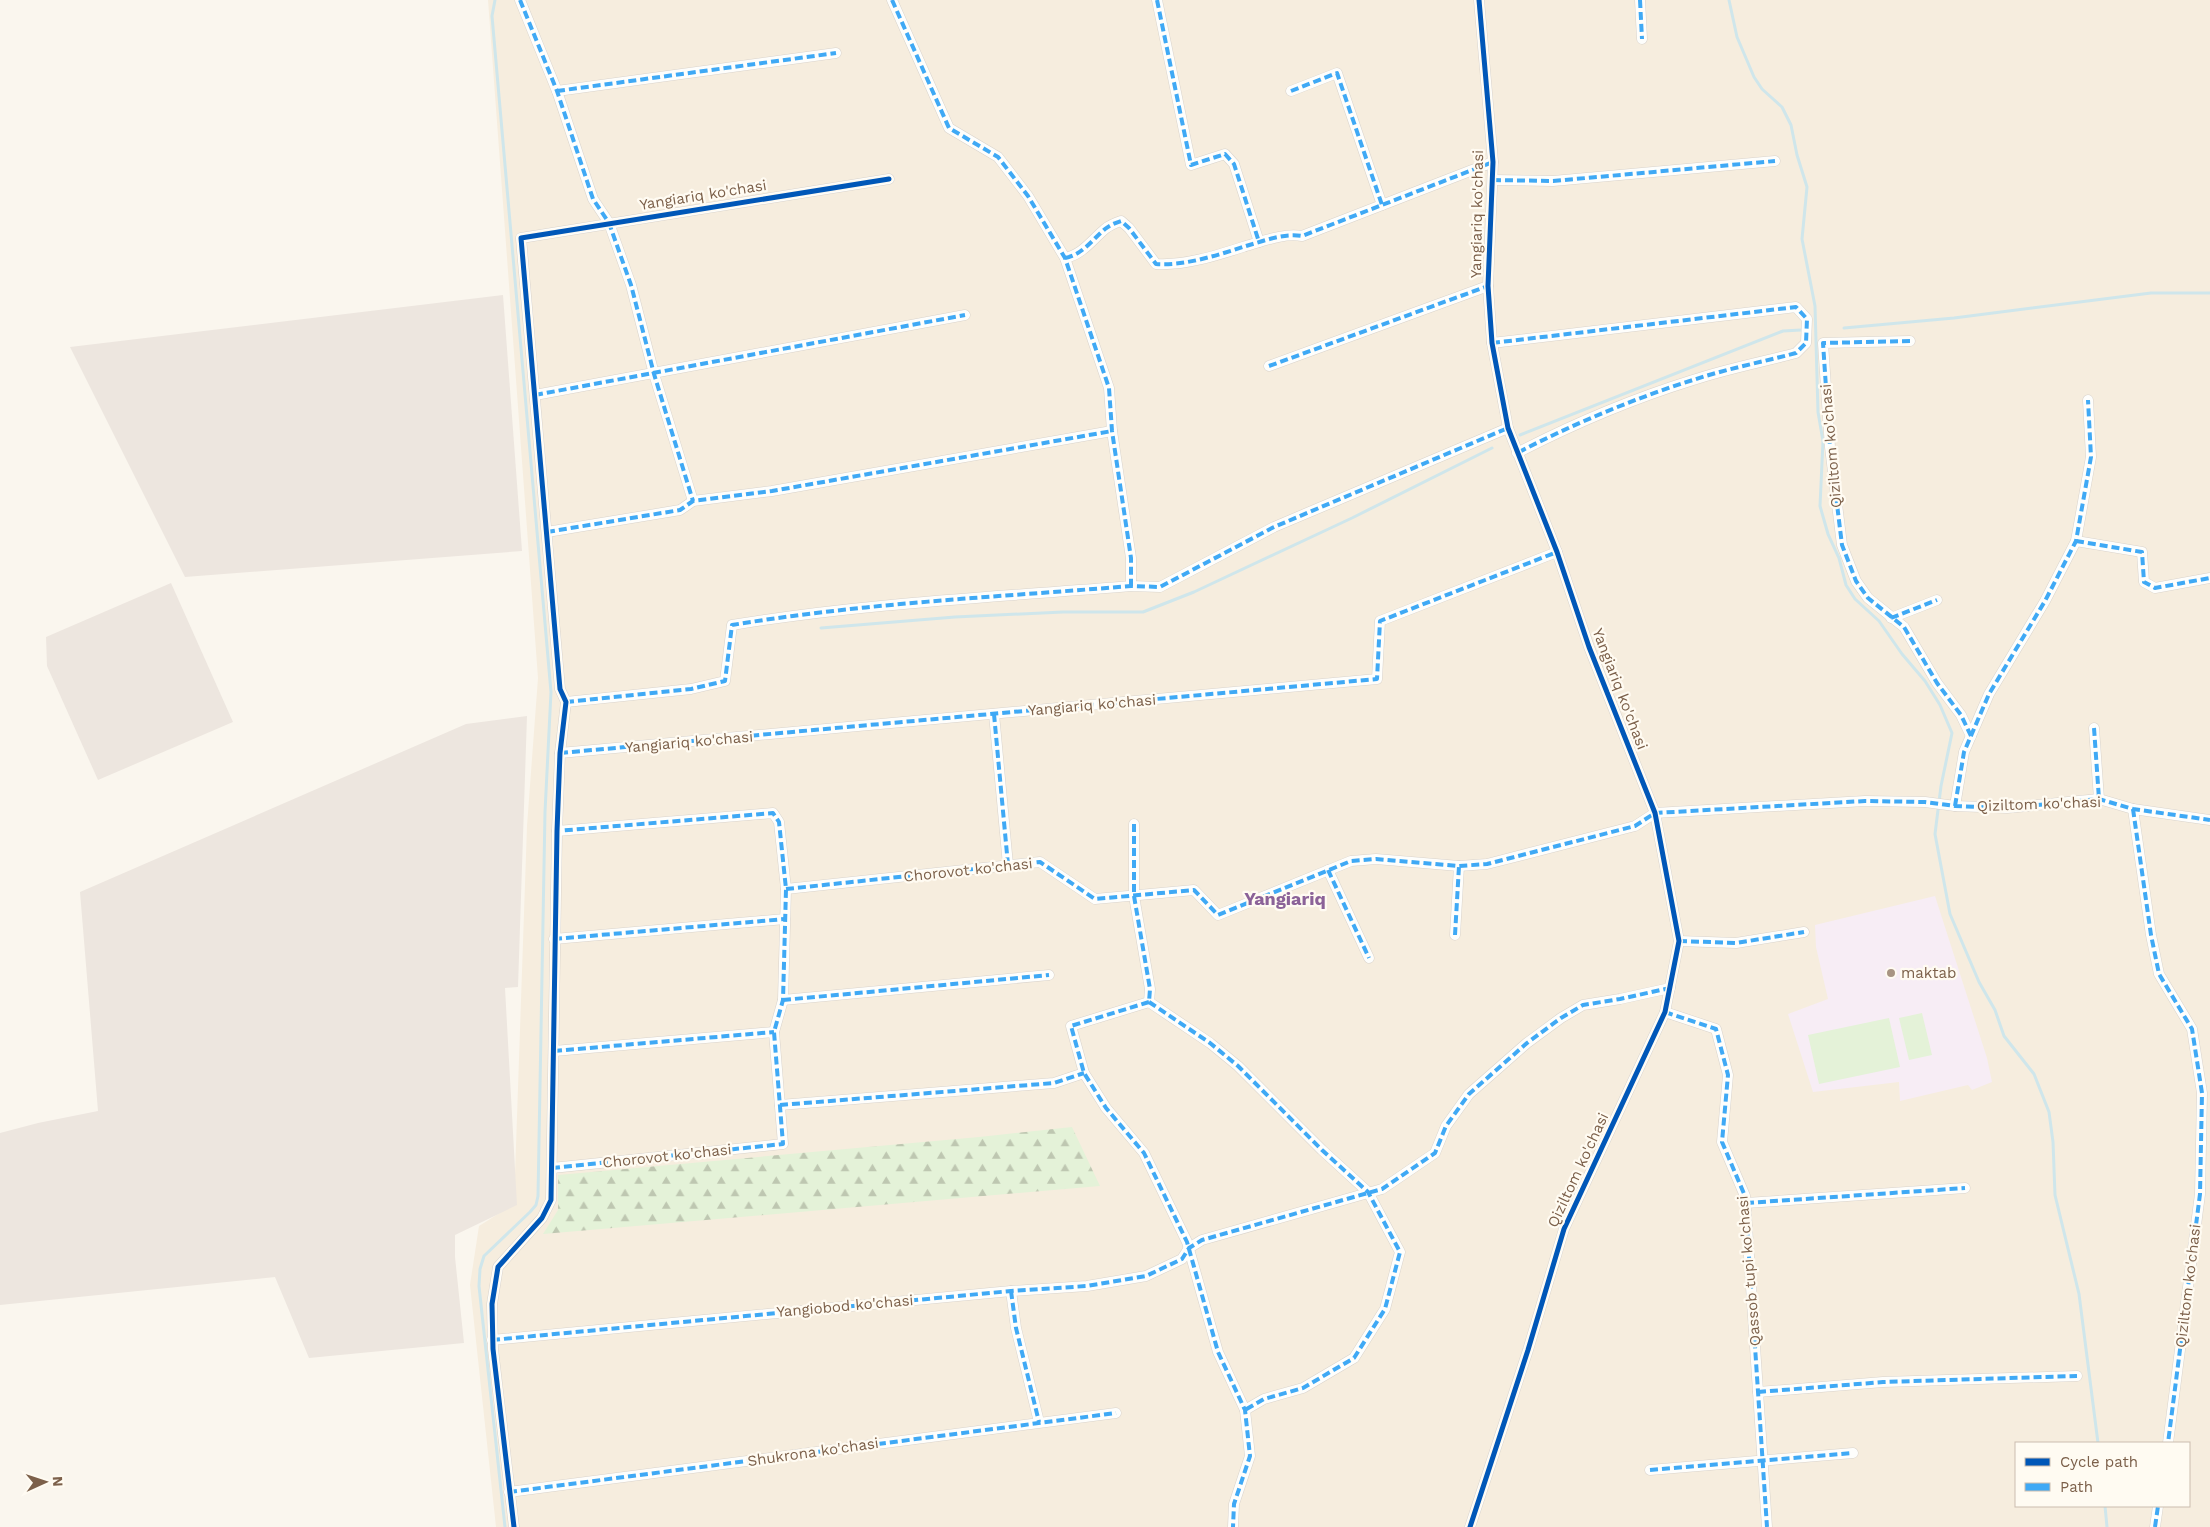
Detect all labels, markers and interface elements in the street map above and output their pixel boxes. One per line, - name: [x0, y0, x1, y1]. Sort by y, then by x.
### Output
- street label: Yangiariq ko'chasi: [1467, 150, 1487, 278]
- street label: Yangiariq ko'chasi: [638, 176, 768, 214]
- street label: Qiziltom ko'chasi: [1817, 383, 1845, 509]
- street label: Yangiariq ko'chasi: [1589, 626, 1651, 752]
- street label: Yangiariq ko'chasi: [1027, 690, 1157, 720]
- street label: Yangiariq ko'chasi: [624, 727, 754, 757]
- street label: Qiziltom ko'chasi: [1977, 793, 2101, 815]
- street label: Chorovot ko'chasi: [903, 854, 1033, 886]
- district label: Yangiariq: [1244, 888, 1326, 909]
- place label: maktab: [1901, 964, 1956, 982]
- marker: maktab: [1885, 967, 1897, 979]
- street label: Qiziltom ko'chasi: [1544, 1110, 1612, 1230]
- street label: Chorovot ko'chasi: [602, 1140, 732, 1172]
- street label: Qassob tupi ko'chasi: [1733, 1195, 1765, 1347]
- street label: Qiziltom ko'chasi: [2171, 1223, 2205, 1349]
- street label: Yangiobod ko'chasi: [776, 1291, 914, 1321]
- street label: Shukrona ko'chasi: [746, 1434, 880, 1470]
- legend: [2015, 1442, 2190, 1507]
- text: Cycle path: [2060, 1453, 2138, 1471]
- north arrow: [20, 1457, 70, 1507]
- text: N: [50, 1476, 66, 1487]
- text: Path: [2060, 1478, 2093, 1496]

